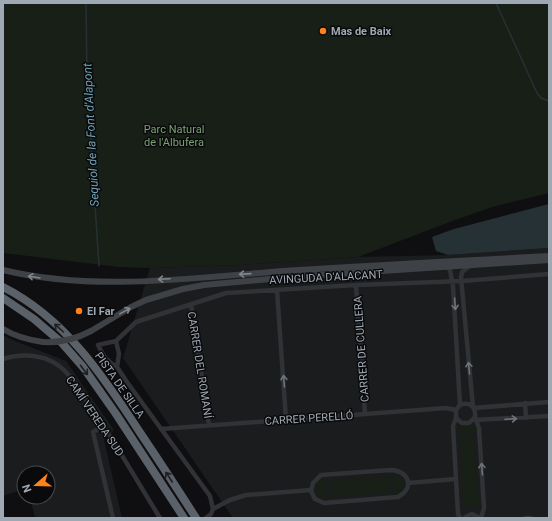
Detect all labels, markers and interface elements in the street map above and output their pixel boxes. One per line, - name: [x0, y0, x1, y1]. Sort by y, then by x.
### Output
- place label: Mas de Baix: [331, 25, 392, 38]
- marker: Mas de Baix: [318, 26, 328, 36]
- water label: Sequiol de la Font d’Alapont: [80, 63, 102, 207]
- park label: Parc Natural de l'Albufera: [144, 123, 204, 149]
- street label: AVINGUDA D'ALACANT: [269, 268, 384, 287]
- one-way arrow: [239, 271, 252, 278]
- one-way arrow: [28, 273, 41, 281]
- one-way arrow: [158, 276, 171, 283]
- street label: CARRER DE CULLERA: [351, 295, 372, 402]
- one-way arrow: [451, 297, 458, 310]
- place label: El Far: [87, 305, 115, 318]
- marker: El Far: [74, 306, 84, 316]
- one-way arrow: [119, 307, 131, 314]
- street label: CARRER DEL ROMANÍ: [185, 311, 215, 420]
- one-way arrow: [54, 323, 65, 332]
- street label: PISTA DE SILLA: [92, 350, 148, 421]
- one-way arrow: [466, 362, 473, 375]
- one-way arrow: [80, 364, 89, 375]
- street label: CAMÍ VEREDA SUD: [63, 374, 126, 459]
- one-way arrow: [280, 375, 287, 388]
- street label: CARRER PERELLÓ: [264, 409, 354, 428]
- one-way arrow: [504, 415, 517, 422]
- one-way arrow: [478, 463, 485, 476]
- north arrow: [16, 465, 56, 505]
- one-way arrow: [165, 471, 173, 483]
- text: N: [20, 482, 35, 494]

